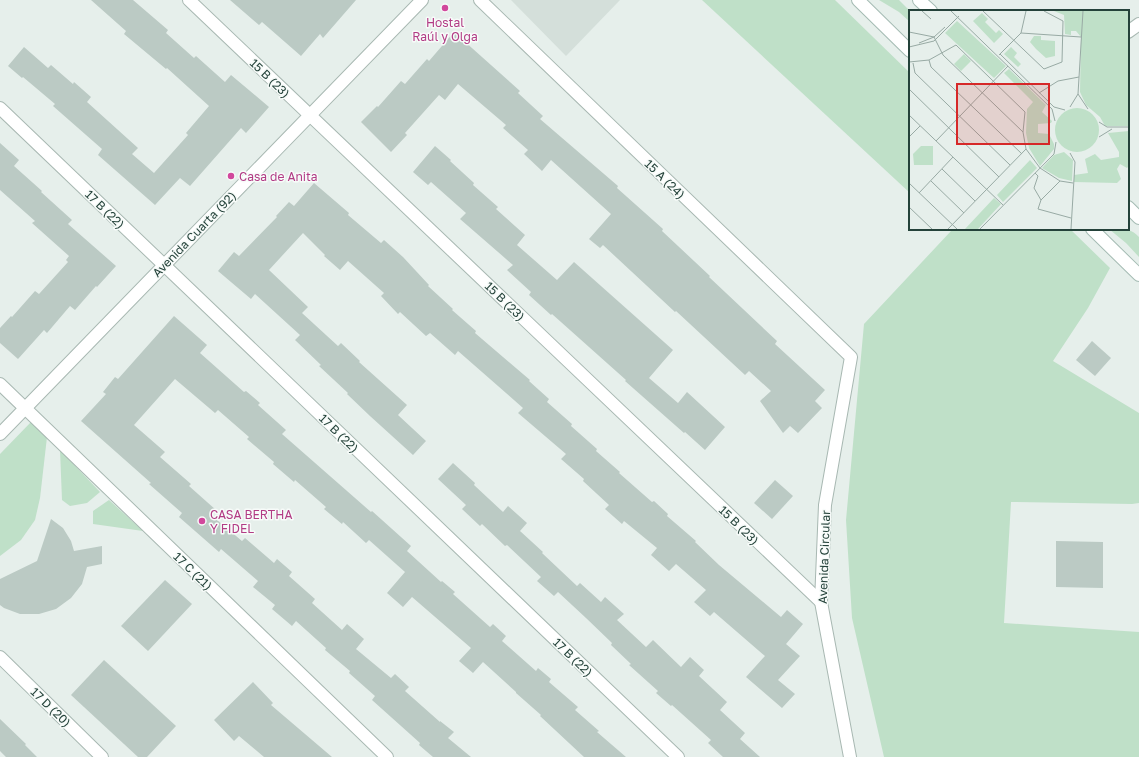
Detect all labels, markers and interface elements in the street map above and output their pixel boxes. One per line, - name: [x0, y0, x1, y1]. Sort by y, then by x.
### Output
- marker: Hostal Raúl y Olga: [440, 3, 450, 13]
- inset map: [909, 10, 1129, 230]
- place label: Hostal Raúl y Olga: [412, 15, 478, 44]
- street label: 15 B (23): [247, 55, 293, 101]
- street label: 15 A (24): [642, 156, 688, 202]
- place label: Casa de Anita: [239, 169, 318, 184]
- marker: Casa de Anita: [226, 171, 236, 181]
- street label: 17 B (22): [82, 186, 128, 232]
- street label: Avenida Cuarta (92): [149, 188, 239, 280]
- street label: 15 B (23): [482, 278, 528, 324]
- street label: 17 B (22): [316, 410, 362, 456]
- street label: 15 B (23): [716, 502, 762, 548]
- place label: CASA BERTHA Y FIDEL: [210, 507, 292, 536]
- street label: Avenida Circular: [815, 510, 833, 604]
- marker: CASA BERTHA Y FIDEL: [197, 516, 207, 526]
- street label: 17 C (21): [170, 549, 216, 593]
- street label: 17 B (22): [550, 634, 596, 680]
- street label: 17 D (20): [28, 684, 74, 730]

